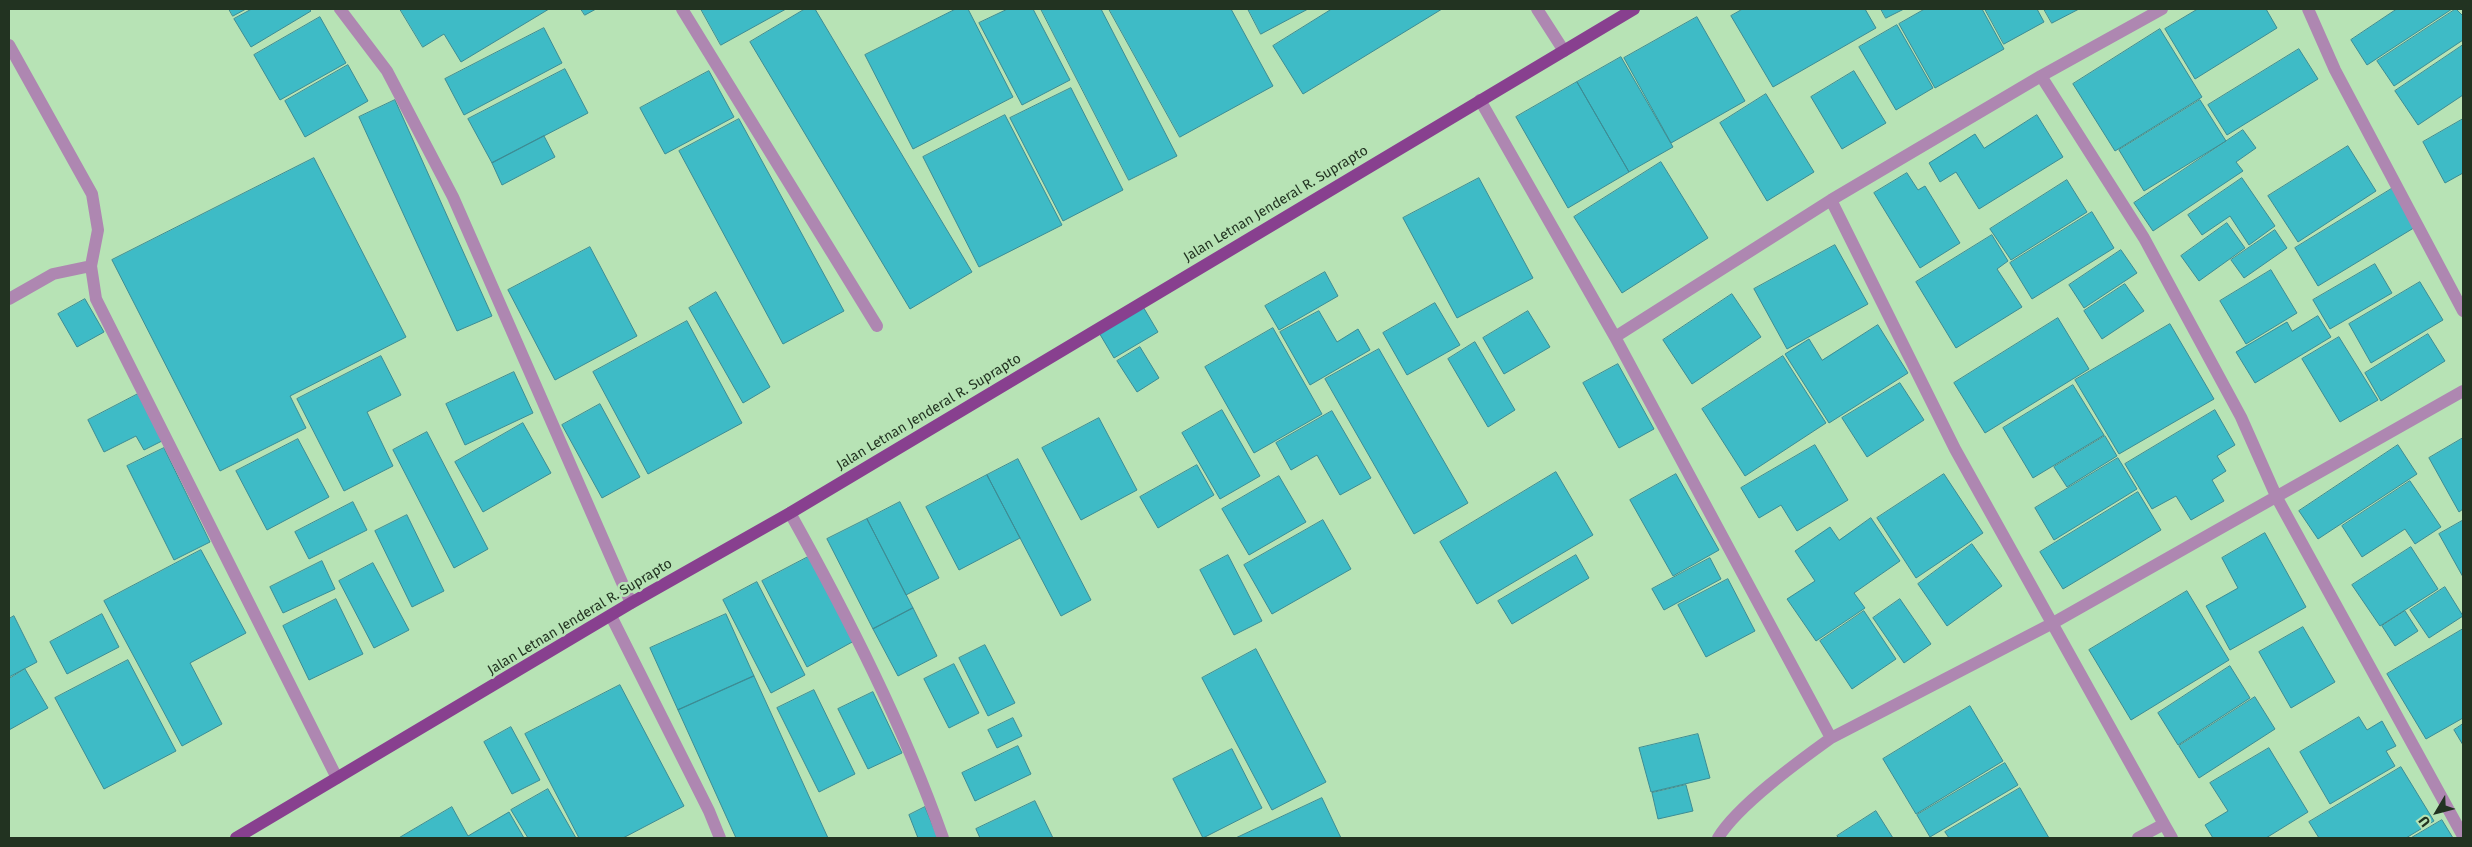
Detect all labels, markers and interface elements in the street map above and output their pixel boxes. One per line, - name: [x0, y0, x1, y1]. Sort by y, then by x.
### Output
- street label: Jalan Letnan Jenderal R. Suprapto: [1181, 142, 1371, 266]
- street label: Jalan Letnan Jenderal R. Suprapto: [834, 350, 1024, 474]
- street label: Jalan Letnan Jenderal R. Suprapto: [485, 555, 675, 679]
- north arrow: [2412, 787, 2462, 837]
- text: U: [2415, 813, 2434, 830]

